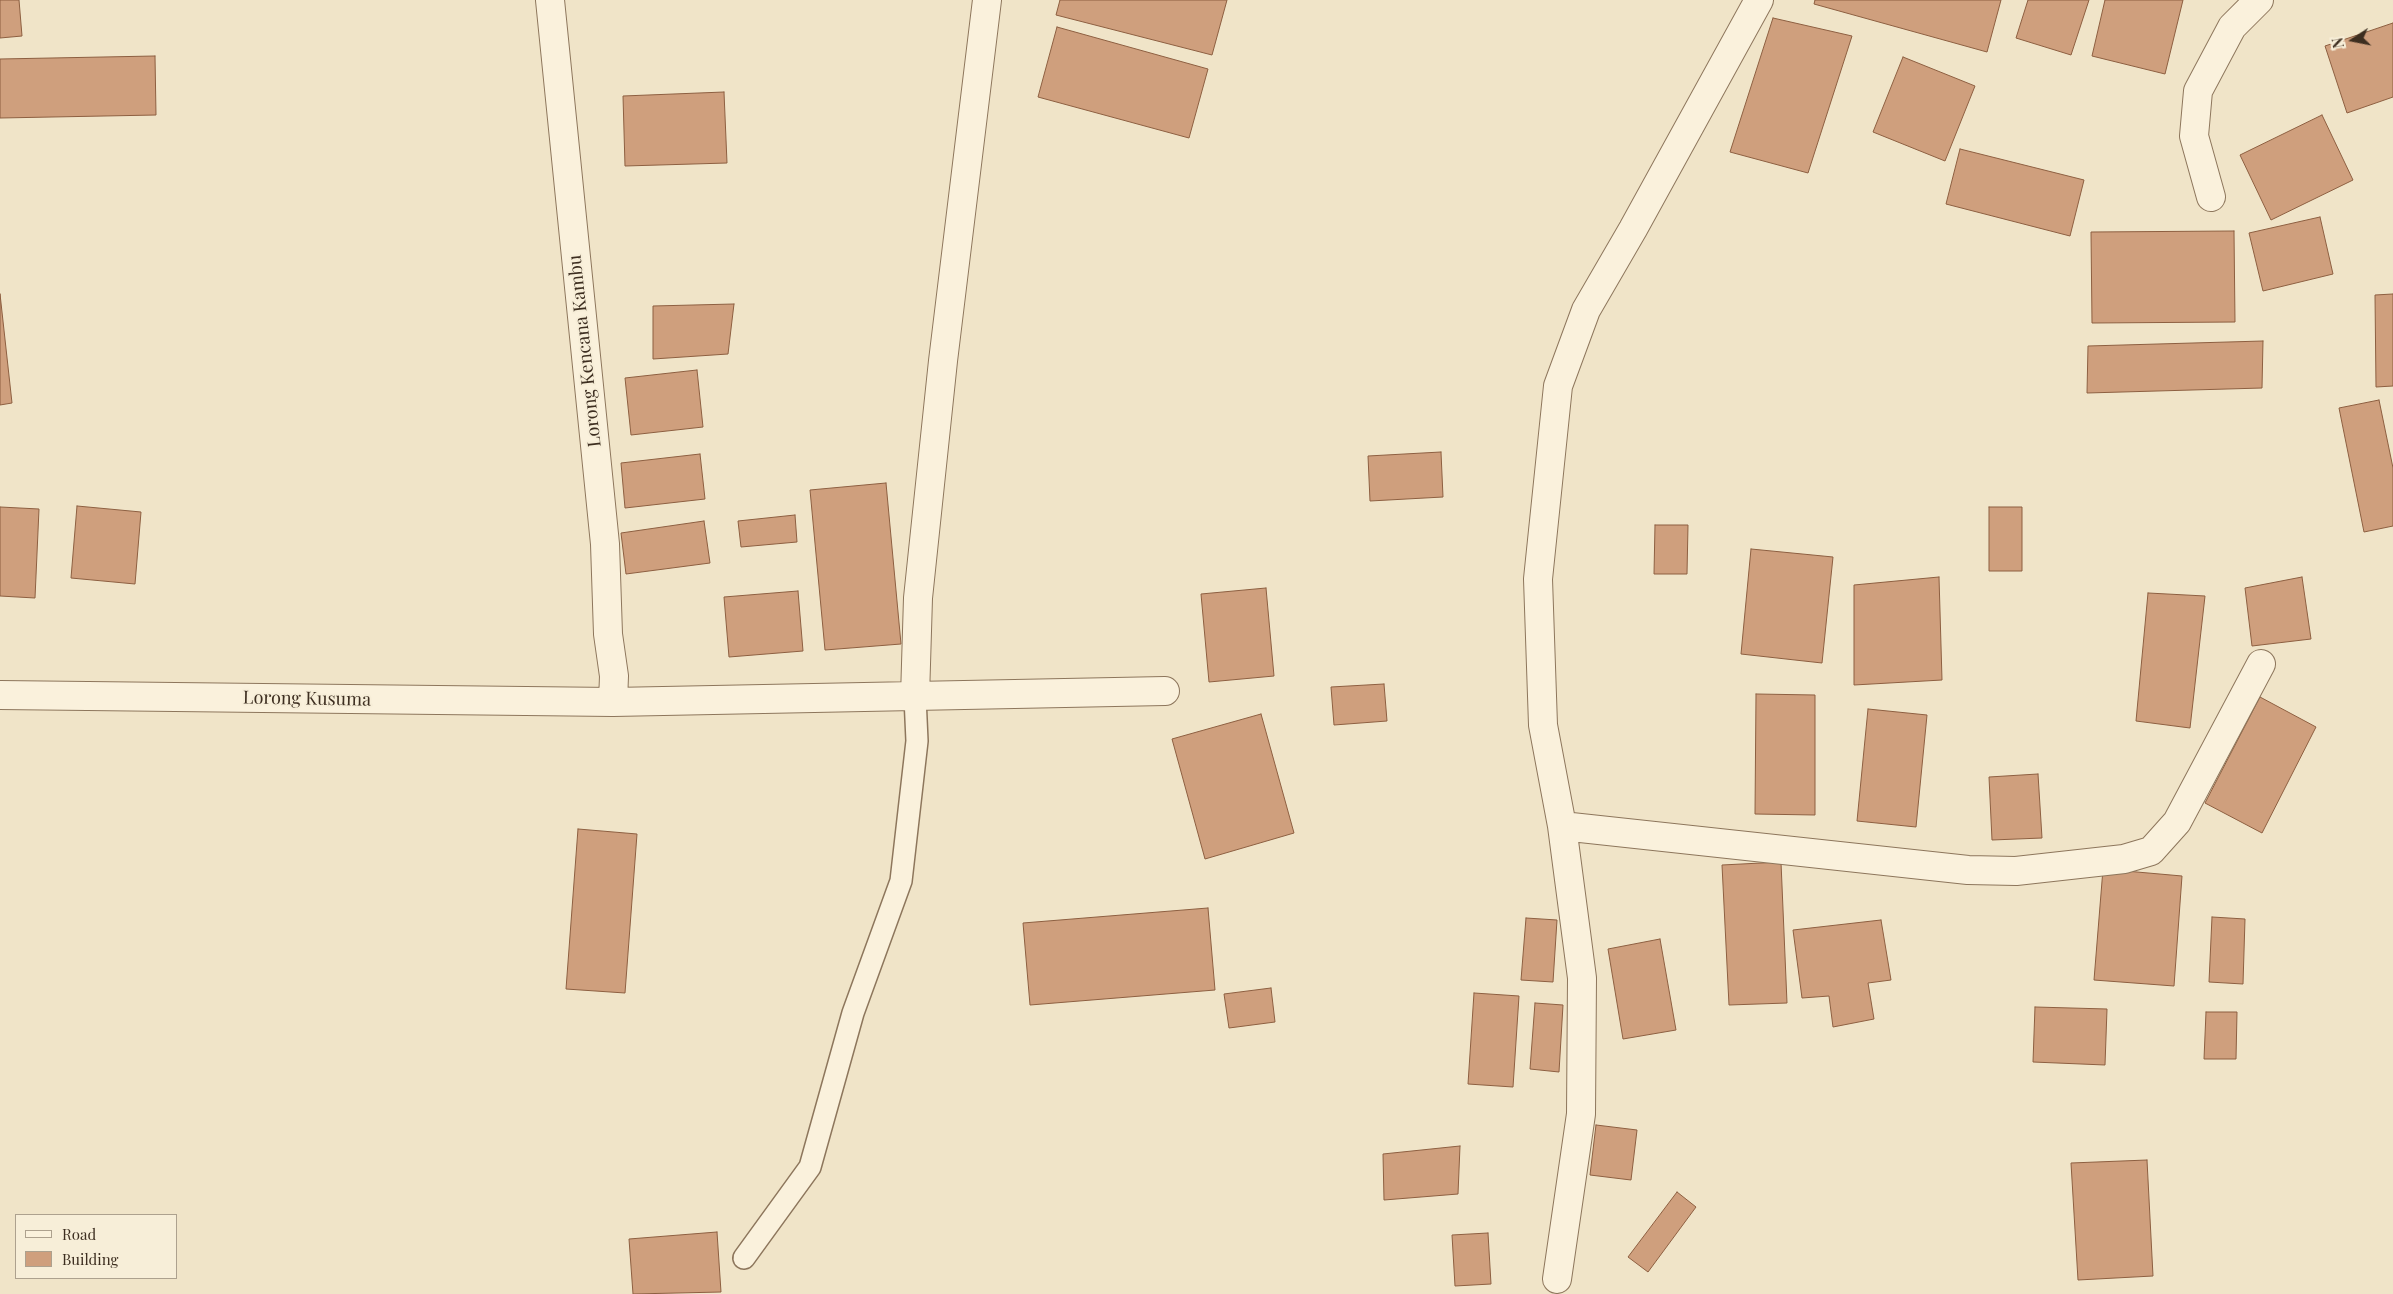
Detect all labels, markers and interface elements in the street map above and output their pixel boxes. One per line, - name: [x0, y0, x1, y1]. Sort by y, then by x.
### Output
- north arrow: [2328, 15, 2378, 65]
- text: N: [2327, 36, 2348, 50]
- street label: Lorong Kencana Kambu: [564, 254, 606, 448]
- street label: Lorong Kusuma: [243, 687, 371, 711]
- legend: [15, 1214, 178, 1279]
- text: Road: [62, 1224, 96, 1244]
- text: Building: [62, 1249, 118, 1269]

